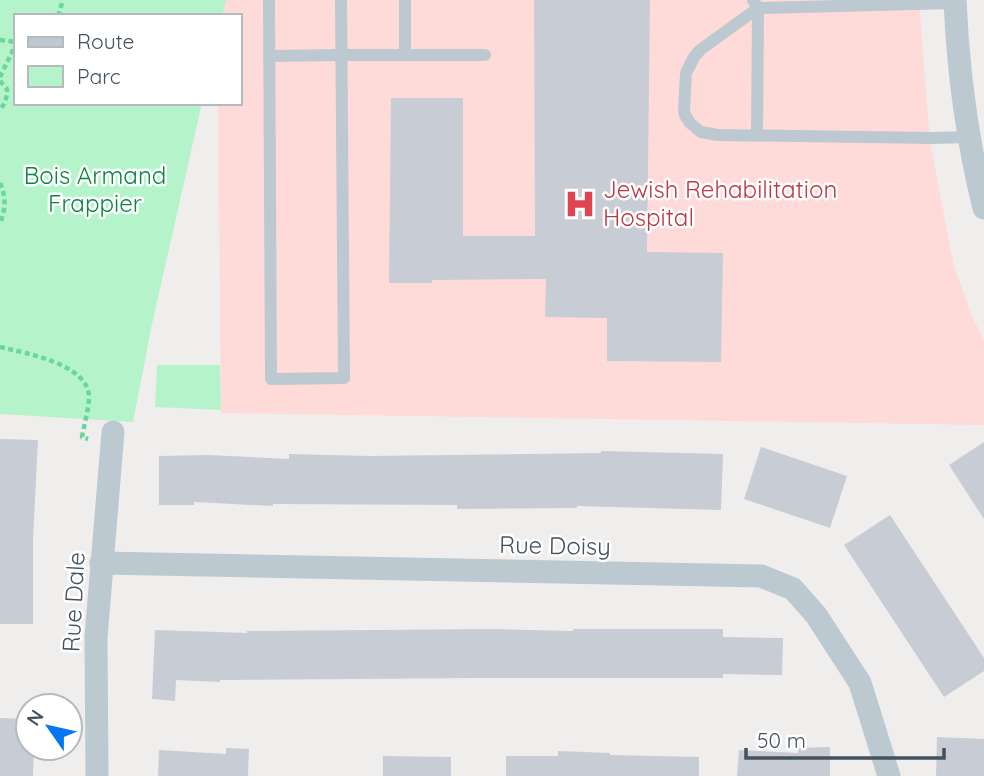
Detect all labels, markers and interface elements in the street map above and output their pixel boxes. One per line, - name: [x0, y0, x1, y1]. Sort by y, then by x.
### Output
- legend: [14, 14, 242, 105]
- text: Route: [77, 28, 134, 54]
- text: Parc: [77, 63, 121, 89]
- park label: Bois Armand Frappier: [24, 160, 166, 218]
- place label: Jewish Rehabilitation Hospital: [603, 174, 837, 232]
- hospital icon: Jewish Rehabilitation Hospital: [563, 187, 597, 221]
- street label: Rue Doisy: [499, 529, 611, 561]
- street label: Rue Dale: [55, 551, 91, 653]
- north arrow: [14, 692, 84, 762]
- text: N: [21, 705, 49, 730]
- scale bar: [746, 716, 944, 760]
- text: 50 m: [757, 727, 806, 753]

